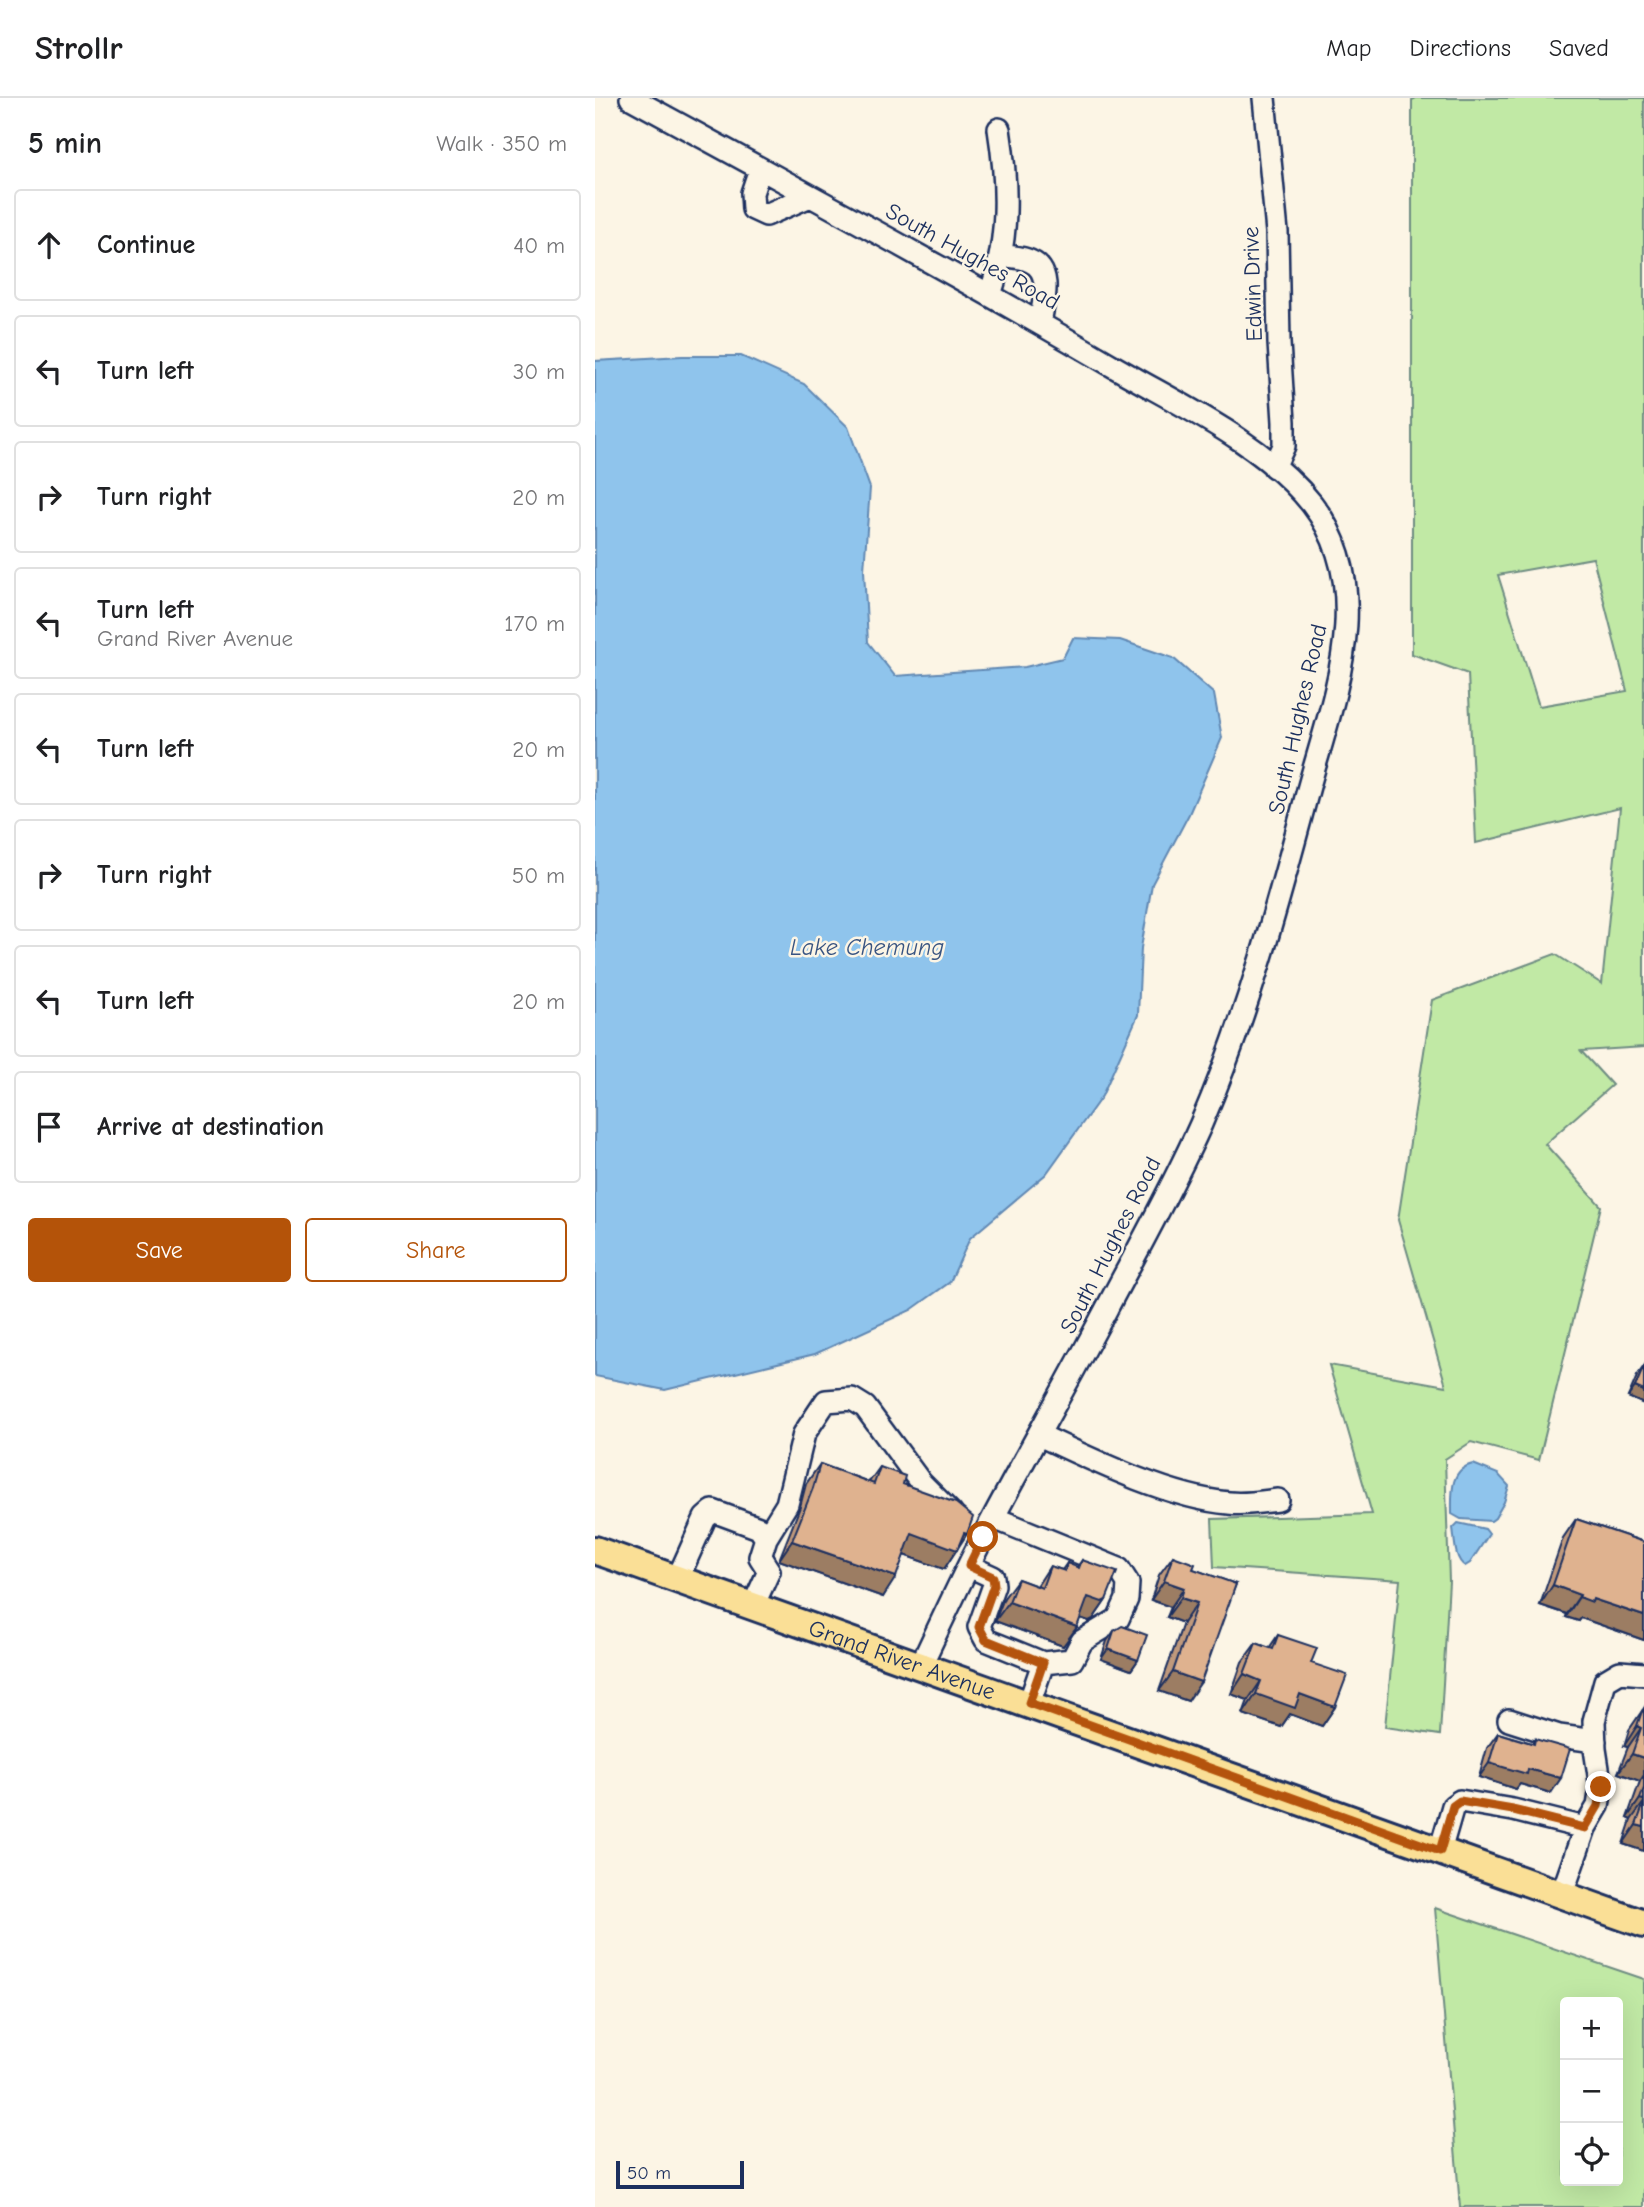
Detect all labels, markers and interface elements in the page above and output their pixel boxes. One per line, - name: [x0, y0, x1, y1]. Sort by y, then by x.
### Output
- text: Strollr: [35, 29, 123, 67]
- text: Map: [1326, 34, 1372, 62]
- text: Directions: [1410, 34, 1511, 62]
- text: Saved: [1549, 34, 1609, 62]
- text: 5 min: [28, 126, 102, 161]
- text: Walk · 350 m: [436, 130, 567, 157]
- street label: South Hughes Road: [881, 197, 1064, 315]
- icon: ahead: [30, 226, 68, 264]
- street label: Edwin Drive: [1237, 226, 1268, 342]
- text: Continue: [97, 230, 195, 260]
- text: 40 m: [513, 232, 565, 259]
- icon: left: [30, 352, 68, 390]
- text: Turn left: [97, 356, 194, 386]
- text: 30 m: [513, 358, 565, 385]
- icon: right: [30, 478, 68, 516]
- text: Turn right: [97, 482, 211, 512]
- text: 20 m: [512, 484, 565, 511]
- text: Turn left: [97, 595, 194, 625]
- icon: left: [30, 604, 68, 642]
- text: 170 m: [504, 610, 565, 637]
- street label: South Hughes Road: [1262, 621, 1333, 817]
- text: Grand River Avenue: [97, 625, 293, 652]
- icon: left: [30, 730, 68, 768]
- text: Turn left: [97, 734, 194, 764]
- text: 20 m: [512, 736, 565, 763]
- icon: right: [30, 856, 68, 894]
- text: Turn right: [97, 860, 211, 890]
- text: 50 m: [512, 862, 565, 889]
- water label: Lake Chemung: [790, 933, 944, 961]
- icon: left: [30, 982, 68, 1020]
- text: Turn left: [97, 986, 194, 1016]
- text: 20 m: [512, 988, 565, 1015]
- icon: arrive: [30, 1108, 68, 1146]
- text: Arrive at destination: [97, 1112, 324, 1142]
- street label: South Hughes Road: [1054, 1152, 1167, 1338]
- button: Save: [28, 1218, 291, 1282]
- button: Share: [305, 1218, 567, 1282]
- route start: [967, 1521, 998, 1552]
- street label: Grand River Avenue: [805, 1614, 999, 1706]
- route end: [1585, 1771, 1616, 1802]
- map controls: [1560, 1997, 1623, 2186]
- button: +: [1560, 1997, 1623, 2060]
- button: −: [1560, 2060, 1623, 2123]
- button: locate: [1560, 2123, 1623, 2186]
- scale bar: [616, 2158, 744, 2190]
- text: 50 m: [627, 2162, 671, 2184]

